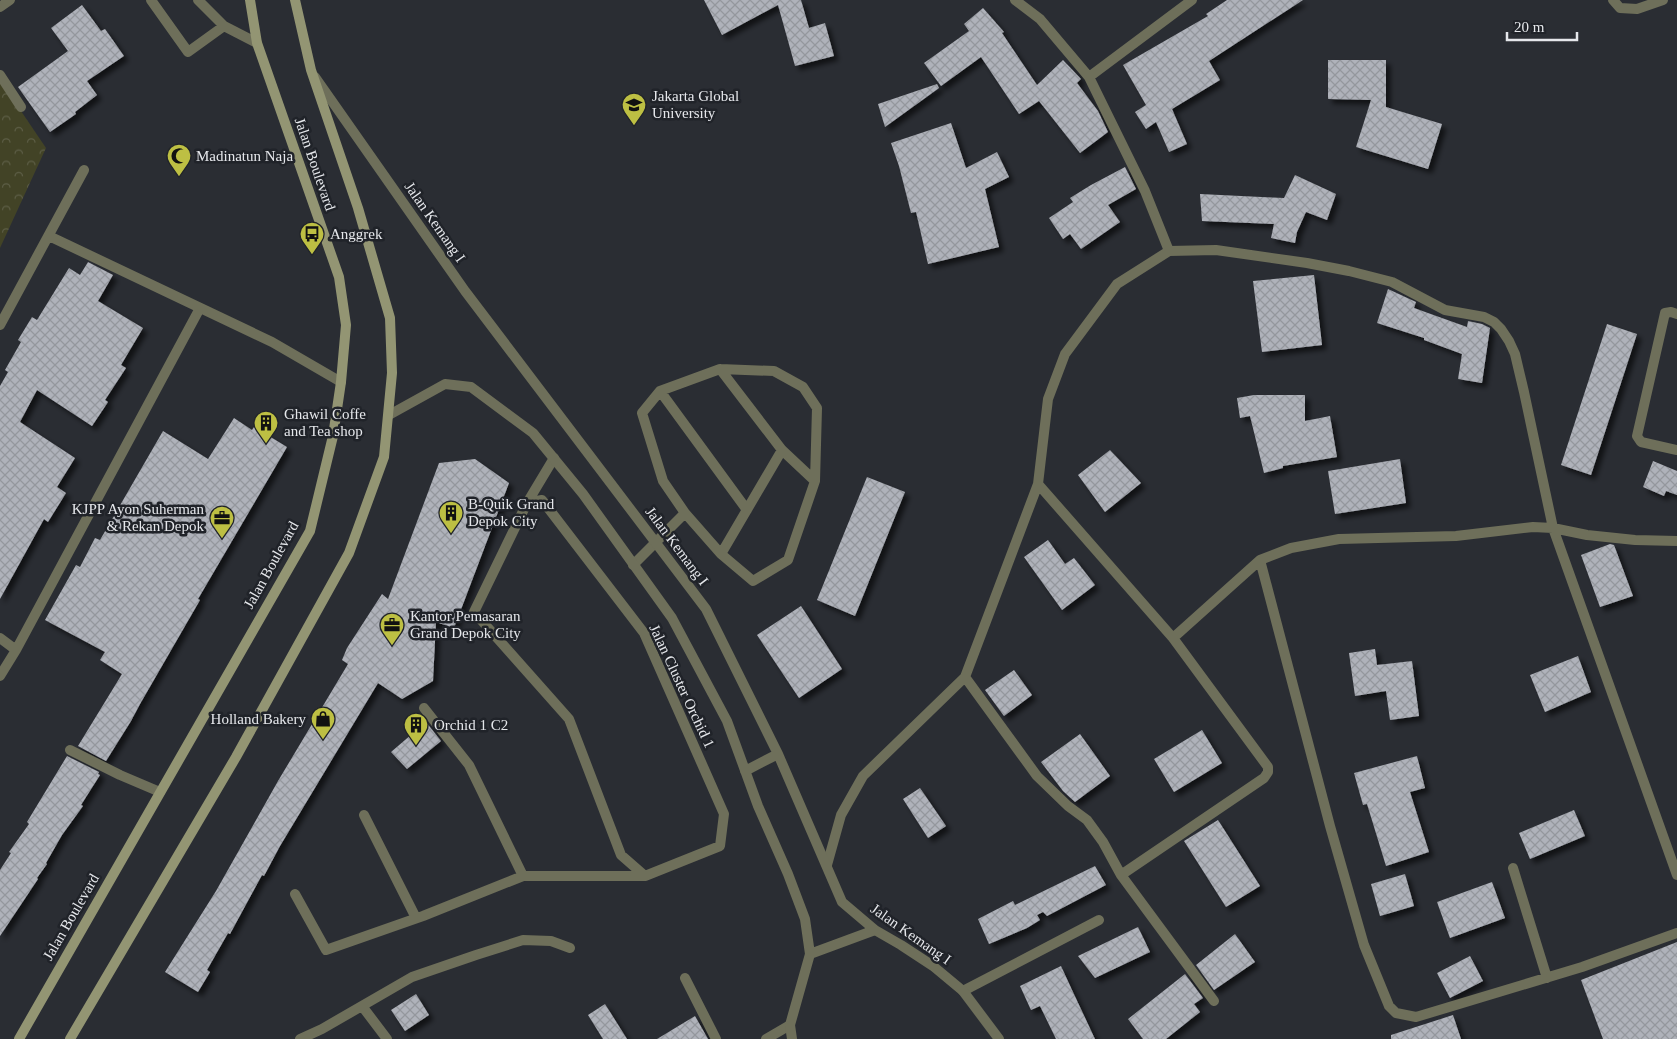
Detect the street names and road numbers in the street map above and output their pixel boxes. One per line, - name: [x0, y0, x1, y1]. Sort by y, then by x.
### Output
- street label: Jalan Boulevard: [292, 116, 339, 213]
- street label: Jalan Kemang I: [401, 179, 469, 265]
- street label: Jalan Kemang I: [642, 504, 712, 588]
- street label: Jalan Boulevard: [240, 518, 302, 611]
- street label: Jalan Cluster Orchid 1: [646, 622, 718, 750]
- street label: Jalan Boulevard: [40, 871, 102, 963]
- street label: Jalan Kemang I: [868, 900, 954, 968]

